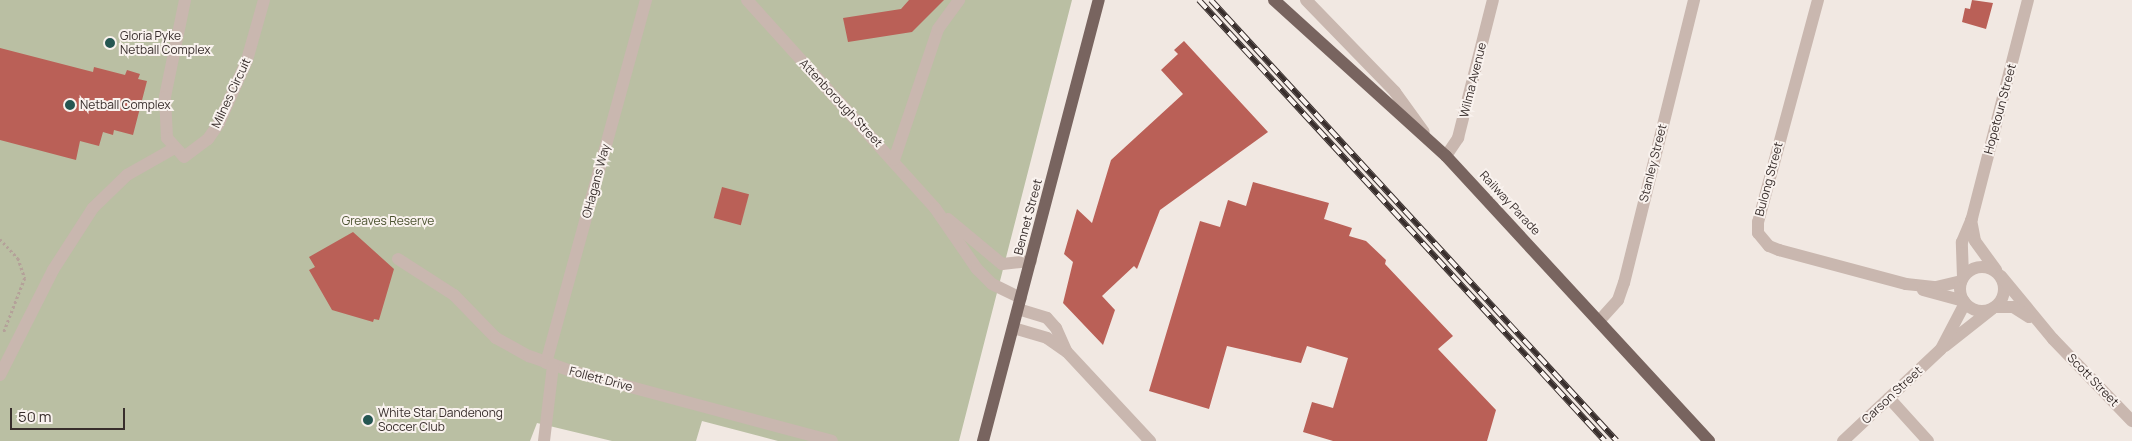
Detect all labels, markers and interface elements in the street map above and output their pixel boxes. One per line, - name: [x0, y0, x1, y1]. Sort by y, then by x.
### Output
- place label: Gloria Pyke Netball Complex: [120, 29, 211, 57]
- marker: Gloria Pyke Netball Complex: [104, 37, 116, 49]
- street label: Wilma Avenue: [1457, 41, 1489, 119]
- street label: Milnes Circuit: [209, 56, 253, 130]
- street label: Attenborough Street: [797, 56, 885, 150]
- street label: Hopetoun Street: [1981, 62, 2019, 156]
- place label: Netball Complex: [80, 98, 171, 112]
- marker: Netball Complex: [64, 99, 76, 111]
- street label: Stanley Street: [1636, 123, 1670, 203]
- street label: Bulong Street: [1752, 140, 1786, 218]
- street label: OHagans Way: [579, 142, 613, 220]
- street label: Railway Parade: [1477, 168, 1543, 238]
- street label: Bennet Street: [1011, 178, 1045, 256]
- park label: Greaves Reserve: [342, 214, 434, 228]
- street label: Scott Street: [2064, 351, 2122, 409]
- street label: Carson Street: [1859, 363, 1925, 427]
- street label: Follett Drive: [568, 364, 634, 394]
- scale bar: [12, 398, 128, 430]
- text: 50 m: [18, 406, 52, 427]
- place label: White Star Dandenong Soccer Club: [378, 406, 503, 434]
- marker: White Star Dandenong Soccer Club: [362, 414, 374, 426]

